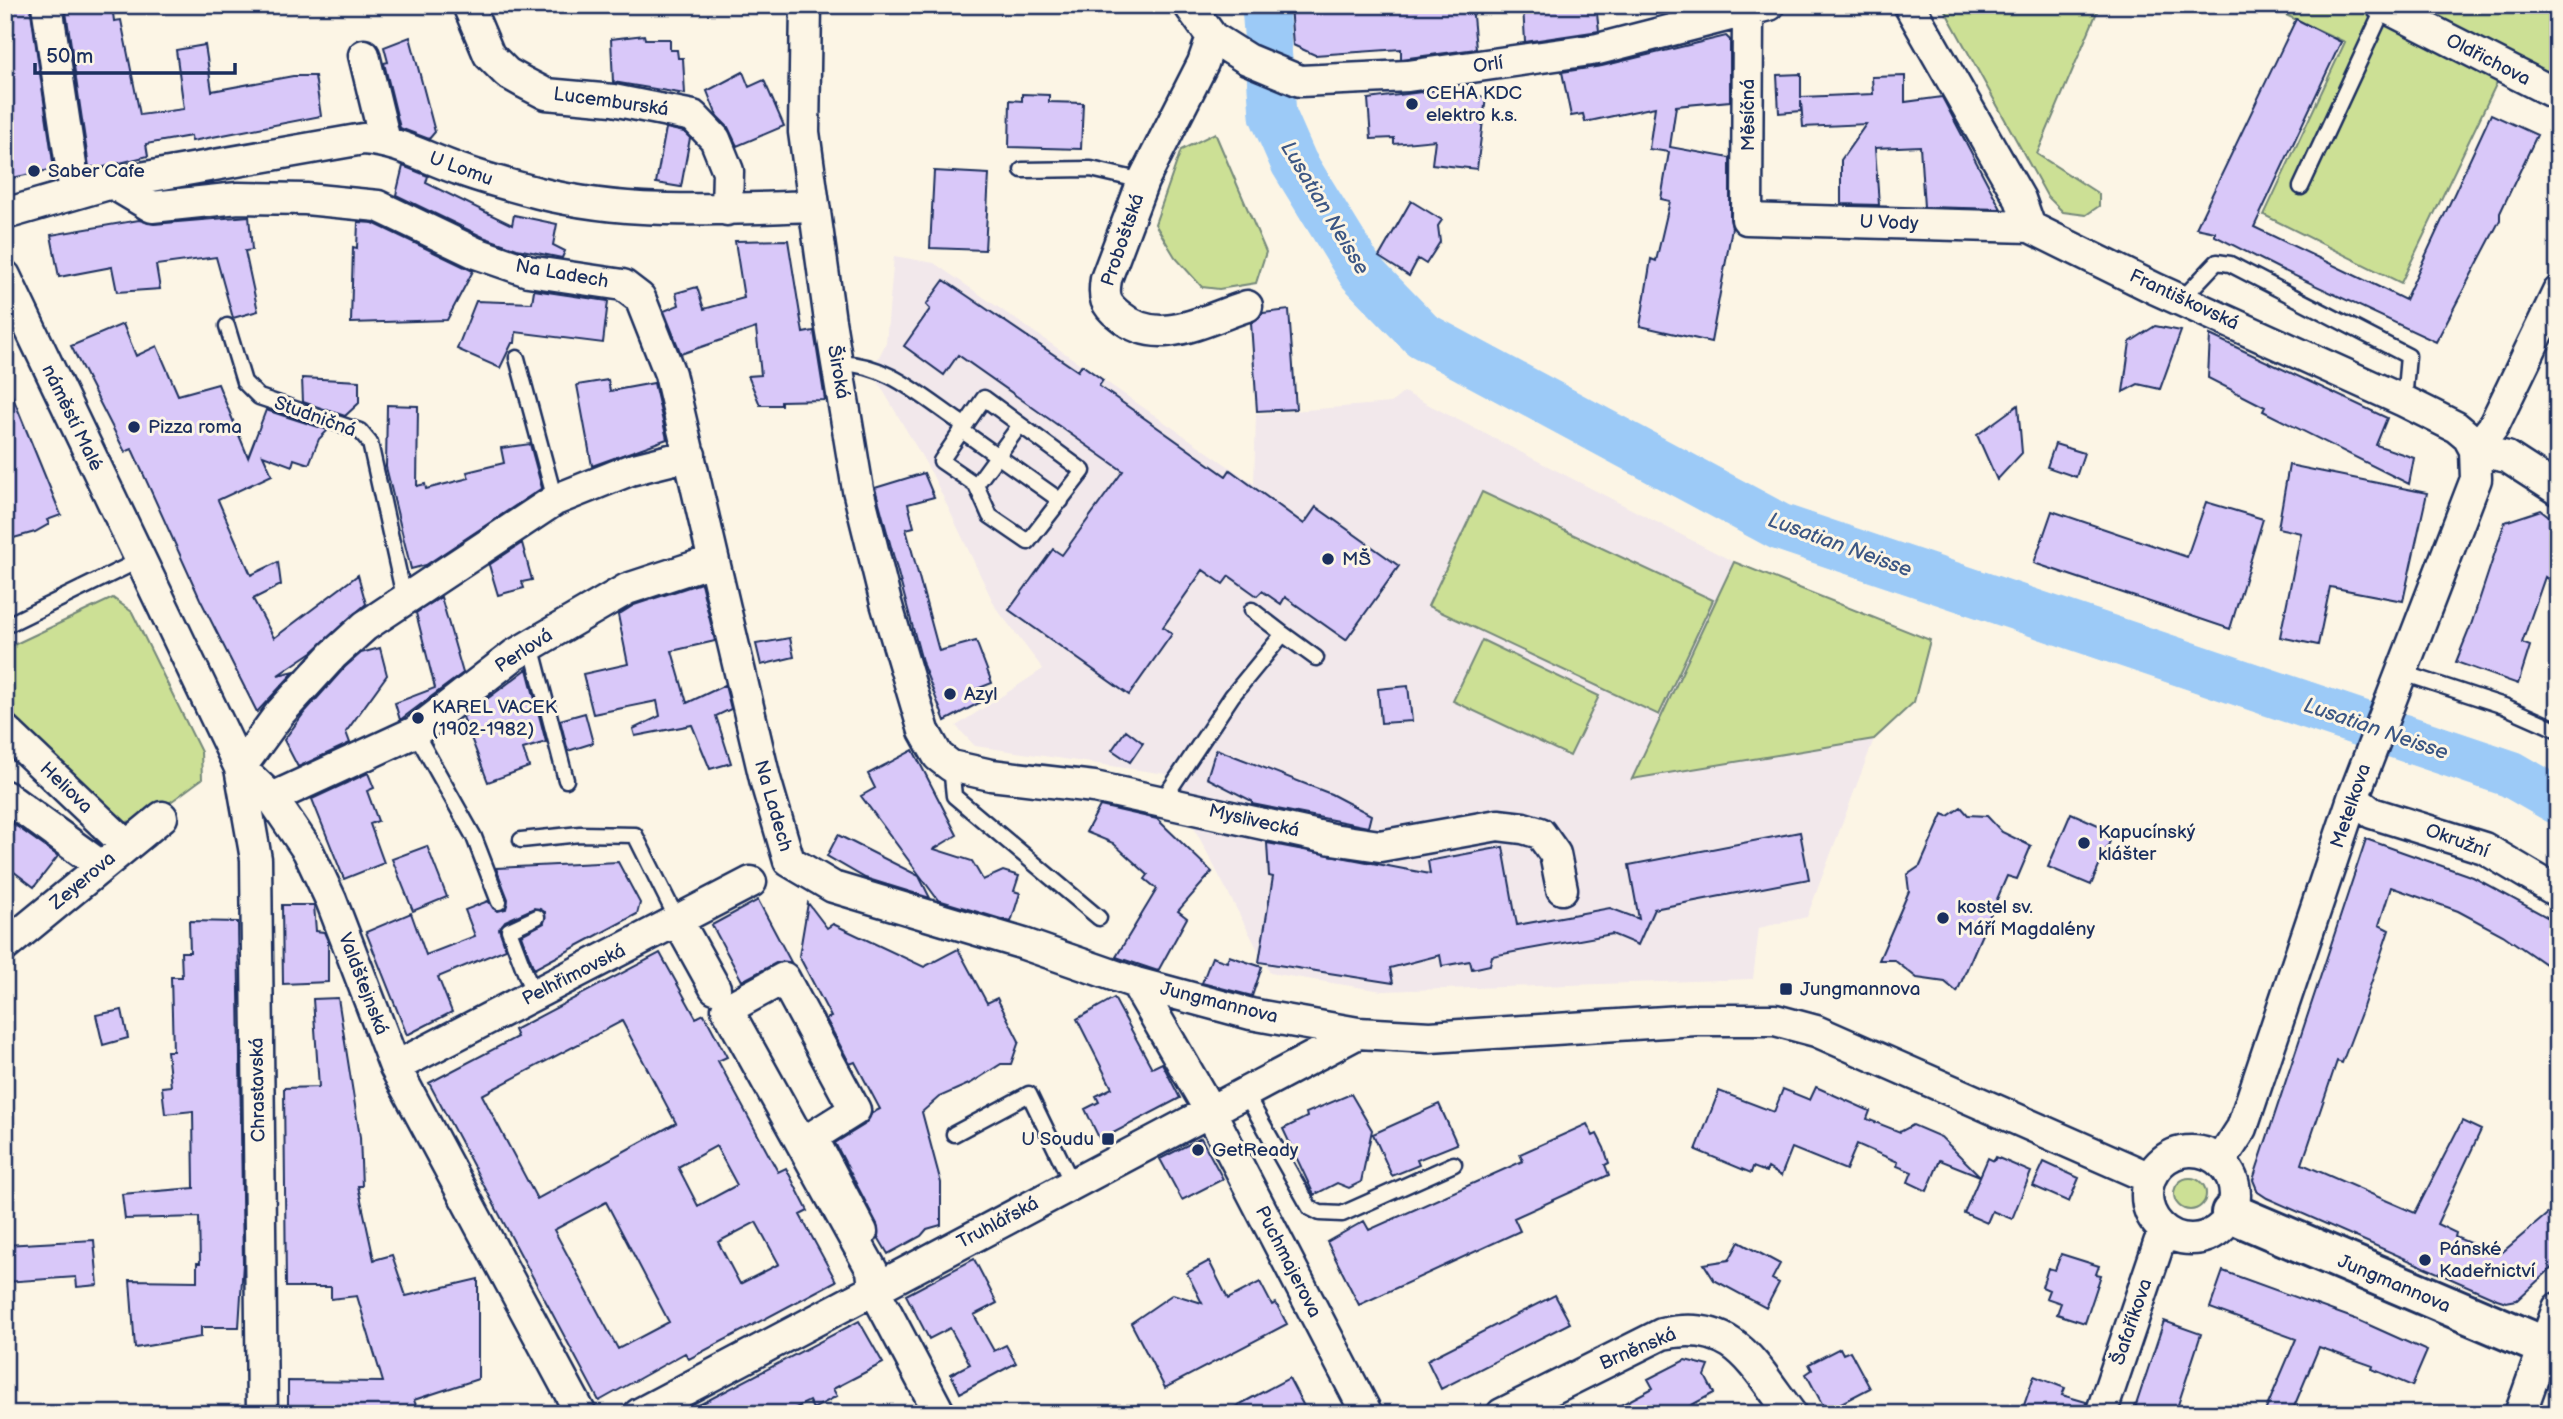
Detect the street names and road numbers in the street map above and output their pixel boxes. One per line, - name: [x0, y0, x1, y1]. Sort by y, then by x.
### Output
- street label: Oldřichova: [2442, 29, 2534, 91]
- street label: Orlí: [1472, 51, 1505, 78]
- street label: Měsíčná: [1737, 79, 1760, 151]
- street label: Lucemburská: [552, 83, 670, 121]
- street label: U Lomu: [426, 147, 496, 191]
- street label: Proboštská: [1096, 191, 1150, 289]
- street label: U Vody: [1859, 210, 1919, 236]
- street label: Na Ladech: [514, 255, 610, 293]
- street label: Františkovská: [2126, 265, 2242, 335]
- street label: Široká: [822, 343, 854, 401]
- street label: náměstí Malé: [36, 361, 108, 475]
- street label: Studničná: [271, 392, 359, 442]
- street label: Perlová: [491, 624, 557, 678]
- street label: Heliova: [35, 757, 97, 819]
- street label: Na Ladech: [749, 758, 797, 854]
- street label: Metelkova: [2326, 761, 2376, 851]
- street label: Myslivecká: [1206, 799, 1302, 843]
- street label: Okružní: [2422, 819, 2492, 863]
- street label: Zeyerova: [45, 847, 120, 916]
- street label: Valdštejnská: [333, 930, 393, 1038]
- street label: Pelhřimovská: [518, 939, 630, 1011]
- street label: Jungmannova: [1158, 977, 1280, 1029]
- street label: Chrastavská: [246, 1037, 270, 1143]
- street label: Truhlářská: [953, 1192, 1043, 1254]
- street label: Puchmajerova: [1250, 1202, 1326, 1322]
- street label: Jungmannova: [2334, 1250, 2454, 1318]
- street label: Šafaříkova: [2107, 1276, 2157, 1368]
- street label: Brněnská: [1596, 1323, 1680, 1375]

